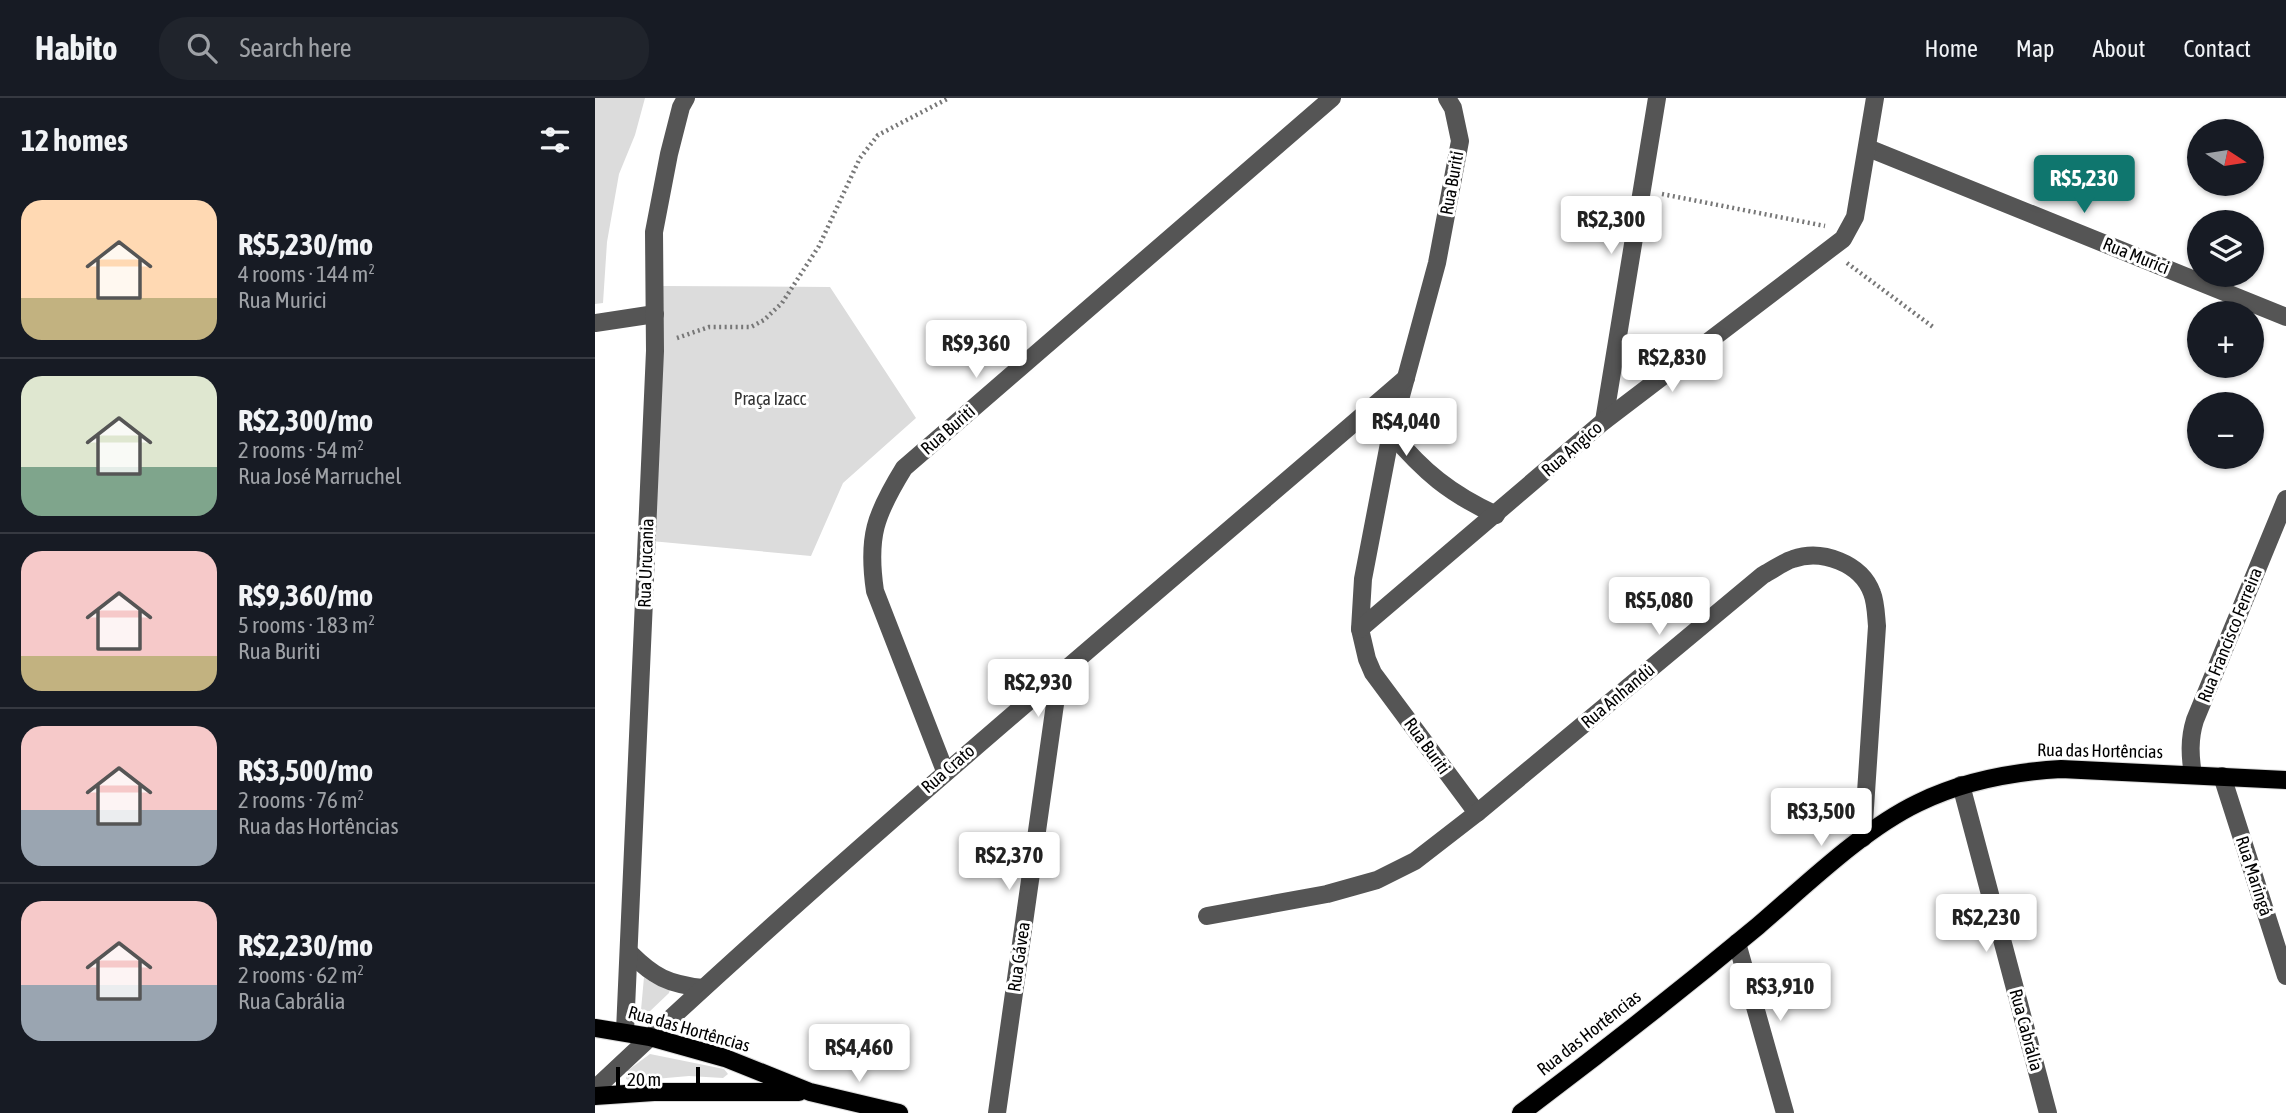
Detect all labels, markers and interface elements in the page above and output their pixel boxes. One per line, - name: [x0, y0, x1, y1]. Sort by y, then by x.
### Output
- search box: [159, 17, 649, 80]
- text: Habito: [35, 29, 117, 67]
- icon: search: [183, 29, 221, 67]
- text: Search here: [239, 33, 352, 63]
- text: Home: [1924, 35, 1978, 62]
- text: Map: [2016, 35, 2054, 62]
- text: About: [2092, 35, 2145, 62]
- text: Contact: [2183, 35, 2251, 62]
- north arrow: [2187, 119, 2265, 196]
- map controls: [2187, 119, 2264, 469]
- icon: filters: [536, 121, 574, 159]
- text: 12 homes: [21, 123, 128, 157]
- street label: Rua Buriti: [1436, 149, 1467, 217]
- pin: R$5,230: [2019, 156, 2149, 215]
- text: R$5,230: [2050, 165, 2118, 191]
- pin: R$2,300: [1546, 197, 1676, 256]
- text: R$2,300: [1577, 206, 1645, 232]
- button: layers: [2187, 210, 2264, 287]
- text: R$5,230/mo: [238, 227, 373, 261]
- icon: home: [77, 228, 161, 312]
- street label: Rua Murici: [2100, 233, 2172, 278]
- text: 4 rooms · 144 m²: [238, 261, 375, 287]
- text: Rua Murici: [238, 287, 327, 313]
- button: +: [2187, 301, 2264, 378]
- pin: R$9,360: [911, 320, 1041, 380]
- text: R$9,360: [942, 330, 1010, 356]
- pin: R$2,830: [1607, 334, 1737, 394]
- text: R$2,830: [1638, 344, 1706, 370]
- park label: Praça Izacc: [734, 388, 807, 409]
- button: −: [2187, 392, 2264, 469]
- pin: R$4,040: [1341, 398, 1471, 458]
- street label: Rua Buriti: [916, 401, 979, 459]
- text: R$2,300/mo: [238, 403, 373, 437]
- icon: home: [77, 404, 161, 488]
- text: R$4,040: [1372, 408, 1440, 434]
- street label: Rua Angico: [1537, 417, 1606, 481]
- text: 2 rooms · 54 m²: [238, 437, 364, 463]
- text: Rua José Marruchel: [238, 463, 401, 489]
- street label: Rua Urucania: [633, 518, 658, 608]
- street label: Rua Francisco Ferreira: [2193, 564, 2266, 705]
- text: R$9,360/mo: [238, 578, 373, 612]
- pin: R$5,080: [1594, 578, 1724, 637]
- icon: home: [77, 579, 161, 663]
- text: R$5,080: [1625, 587, 1693, 613]
- text: 5 rooms · 183 m²: [238, 612, 375, 638]
- text: Rua Buriti: [238, 638, 320, 664]
- street label: Rua Anhandú: [1577, 659, 1659, 732]
- pin: R$2,930: [973, 660, 1103, 719]
- text: R$2,930: [1004, 669, 1072, 695]
- street label: Rua Buriti: [1400, 713, 1455, 778]
- street label: Rua das Hortências: [2037, 739, 2163, 762]
- street label: Rua Crato: [917, 740, 978, 797]
- text: R$3,500/mo: [238, 753, 373, 787]
- icon: home: [77, 754, 161, 838]
- text: 2 rooms · 76 m²: [238, 787, 364, 813]
- pin: R$3,500: [1756, 788, 1886, 848]
- text: R$3,500: [1787, 798, 1855, 824]
- text: Rua das Hortências: [238, 813, 399, 839]
- pin: R$2,370: [944, 832, 1074, 892]
- street label: Rua Maringá: [2232, 833, 2277, 919]
- text: R$2,370: [975, 842, 1043, 868]
- pin: R$2,230: [1921, 894, 2051, 954]
- text: R$2,230: [1952, 904, 2020, 930]
- street label: Rua Gávea: [1003, 921, 1034, 993]
- text: R$2,230/mo: [238, 928, 373, 962]
- icon: home: [77, 929, 161, 1013]
- text: 2 rooms · 62 m²: [238, 962, 364, 988]
- pin: R$3,910: [1715, 964, 1845, 1023]
- text: R$3,910: [1746, 973, 1814, 999]
- street label: Rua das Hortências: [1533, 986, 1645, 1080]
- street label: Rua Cabrália: [2005, 987, 2048, 1073]
- text: Rua Cabrália: [238, 988, 346, 1014]
- street label: Rua das Hortências: [626, 1001, 752, 1056]
- pin: R$4,460: [794, 1024, 924, 1084]
- text: R$4,460: [825, 1034, 893, 1060]
- scale bar: [616, 1064, 700, 1096]
- text: 20 m: [627, 1068, 661, 1090]

